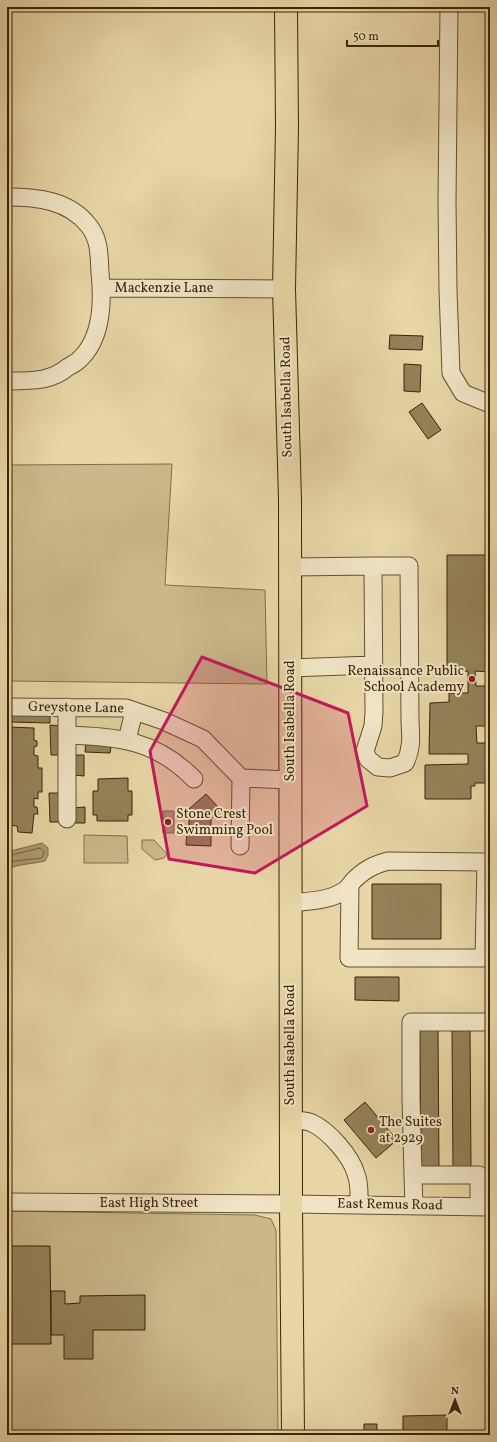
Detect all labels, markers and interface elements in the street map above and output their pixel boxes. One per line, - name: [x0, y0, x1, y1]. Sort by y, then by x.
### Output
- scale bar: [347, 22, 438, 48]
- text: 50 m: [353, 29, 379, 45]
- street label: Mackenzie Lane: [115, 279, 214, 298]
- street label: South Isabella Road: [276, 336, 298, 458]
- street label: South Isabella Road: [281, 660, 300, 782]
- place label: Renaissance Public School Academy: [347, 662, 464, 697]
- marker: Renaissance Public School Academy: [467, 674, 477, 684]
- street label: Greystone Lane: [28, 698, 125, 718]
- place label: Stone Crest Swimming Pool: [176, 805, 273, 840]
- marker: Stone Crest Swimming Pool: [163, 817, 173, 827]
- street label: South Isabella Road: [281, 984, 300, 1106]
- place label: The Suites at 2929: [379, 1113, 442, 1148]
- marker: The Suites at 2929: [366, 1125, 376, 1135]
- street label: East High Street: [100, 1194, 199, 1213]
- street label: East Remus Road: [337, 1195, 443, 1215]
- north arrow: [435, 1380, 475, 1420]
- text: N: [451, 1384, 459, 1399]

